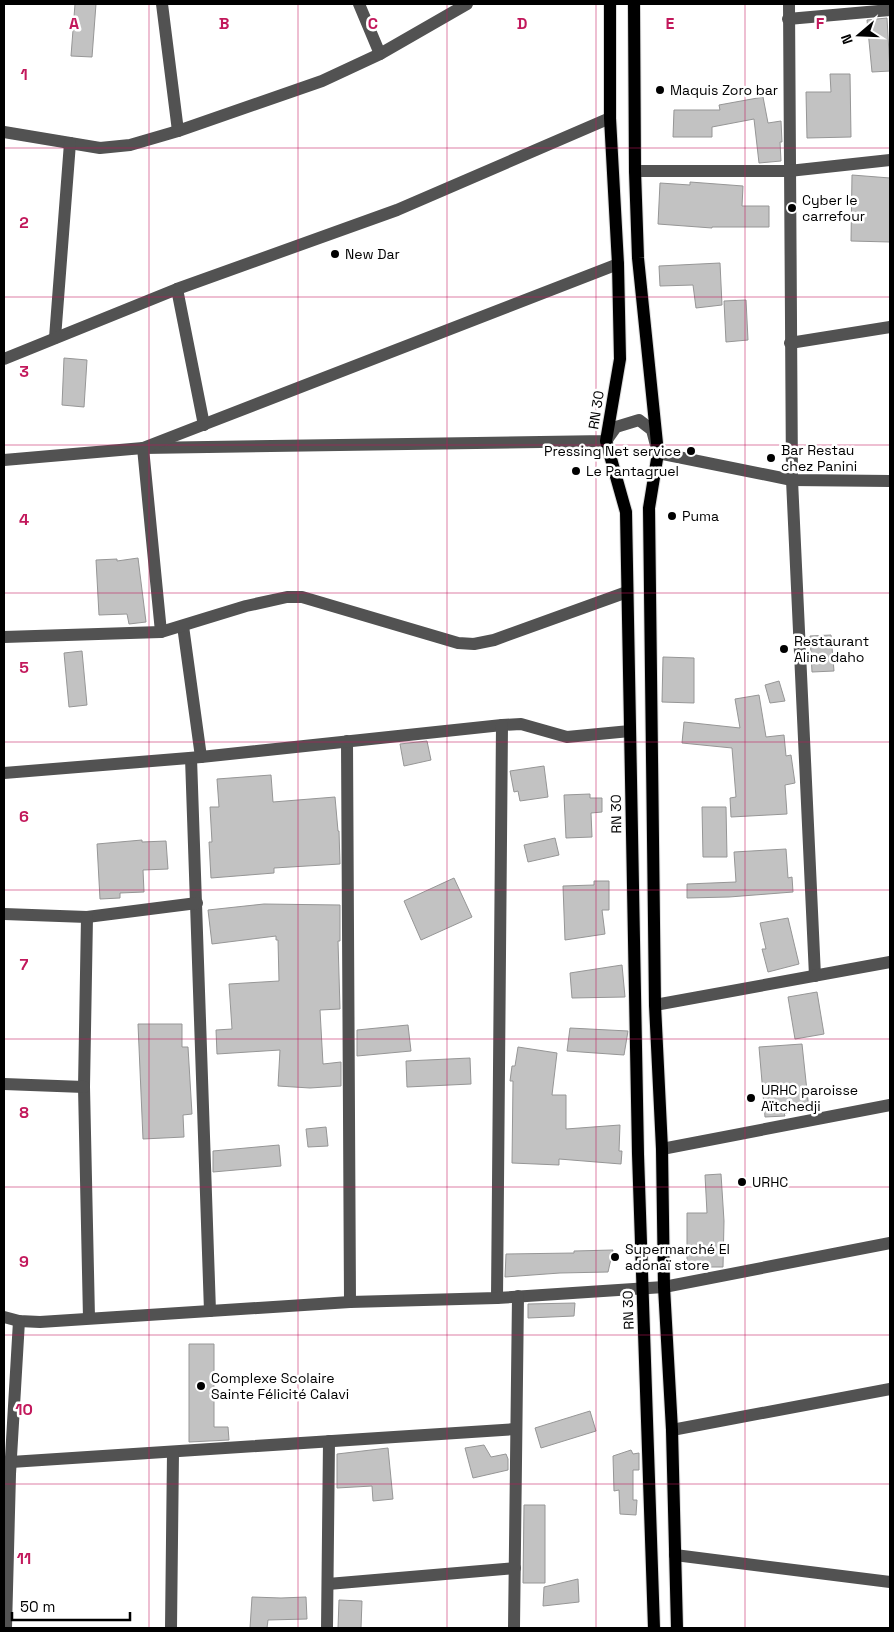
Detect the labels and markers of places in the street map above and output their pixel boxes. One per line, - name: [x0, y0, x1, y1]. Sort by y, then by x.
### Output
- place label: Maquis Zoro bar: [670, 81, 778, 99]
- marker: Maquis Zoro bar: [654, 84, 666, 96]
- place label: Cyber le carrefour: [802, 191, 865, 225]
- marker: Cyber le carrefour: [786, 202, 798, 214]
- place label: New Dar: [345, 245, 400, 263]
- marker: New Dar: [329, 248, 341, 260]
- place label: Bar Restau chez Panini: [781, 441, 857, 475]
- place label: Pressing Net service: [544, 442, 681, 460]
- marker: Pressing Net service: [685, 445, 697, 457]
- marker: Bar Restau chez Panini: [765, 452, 777, 464]
- place label: Le Pantagruel: [586, 462, 679, 480]
- marker: Le Pantagruel: [570, 465, 582, 477]
- place label: Puma: [682, 507, 719, 525]
- marker: Puma: [666, 510, 678, 522]
- place label: Restaurant Aline daho: [794, 632, 869, 666]
- marker: Restaurant Aline daho: [778, 643, 790, 655]
- place label: URHC paroisse Aïtchedji: [761, 1081, 858, 1115]
- marker: URHC paroisse Aïtchedji: [745, 1092, 757, 1104]
- place label: URHC: [752, 1173, 788, 1191]
- marker: URHC: [736, 1176, 748, 1188]
- place label: Supermarché El adonaï store: [625, 1240, 730, 1274]
- marker: Supermarché El adonaï store: [609, 1251, 621, 1263]
- place label: Complexe Scolaire Sainte Félicité Calavi: [211, 1369, 349, 1403]
- marker: Complexe Scolaire Sainte Félicité Calavi: [195, 1380, 207, 1392]

